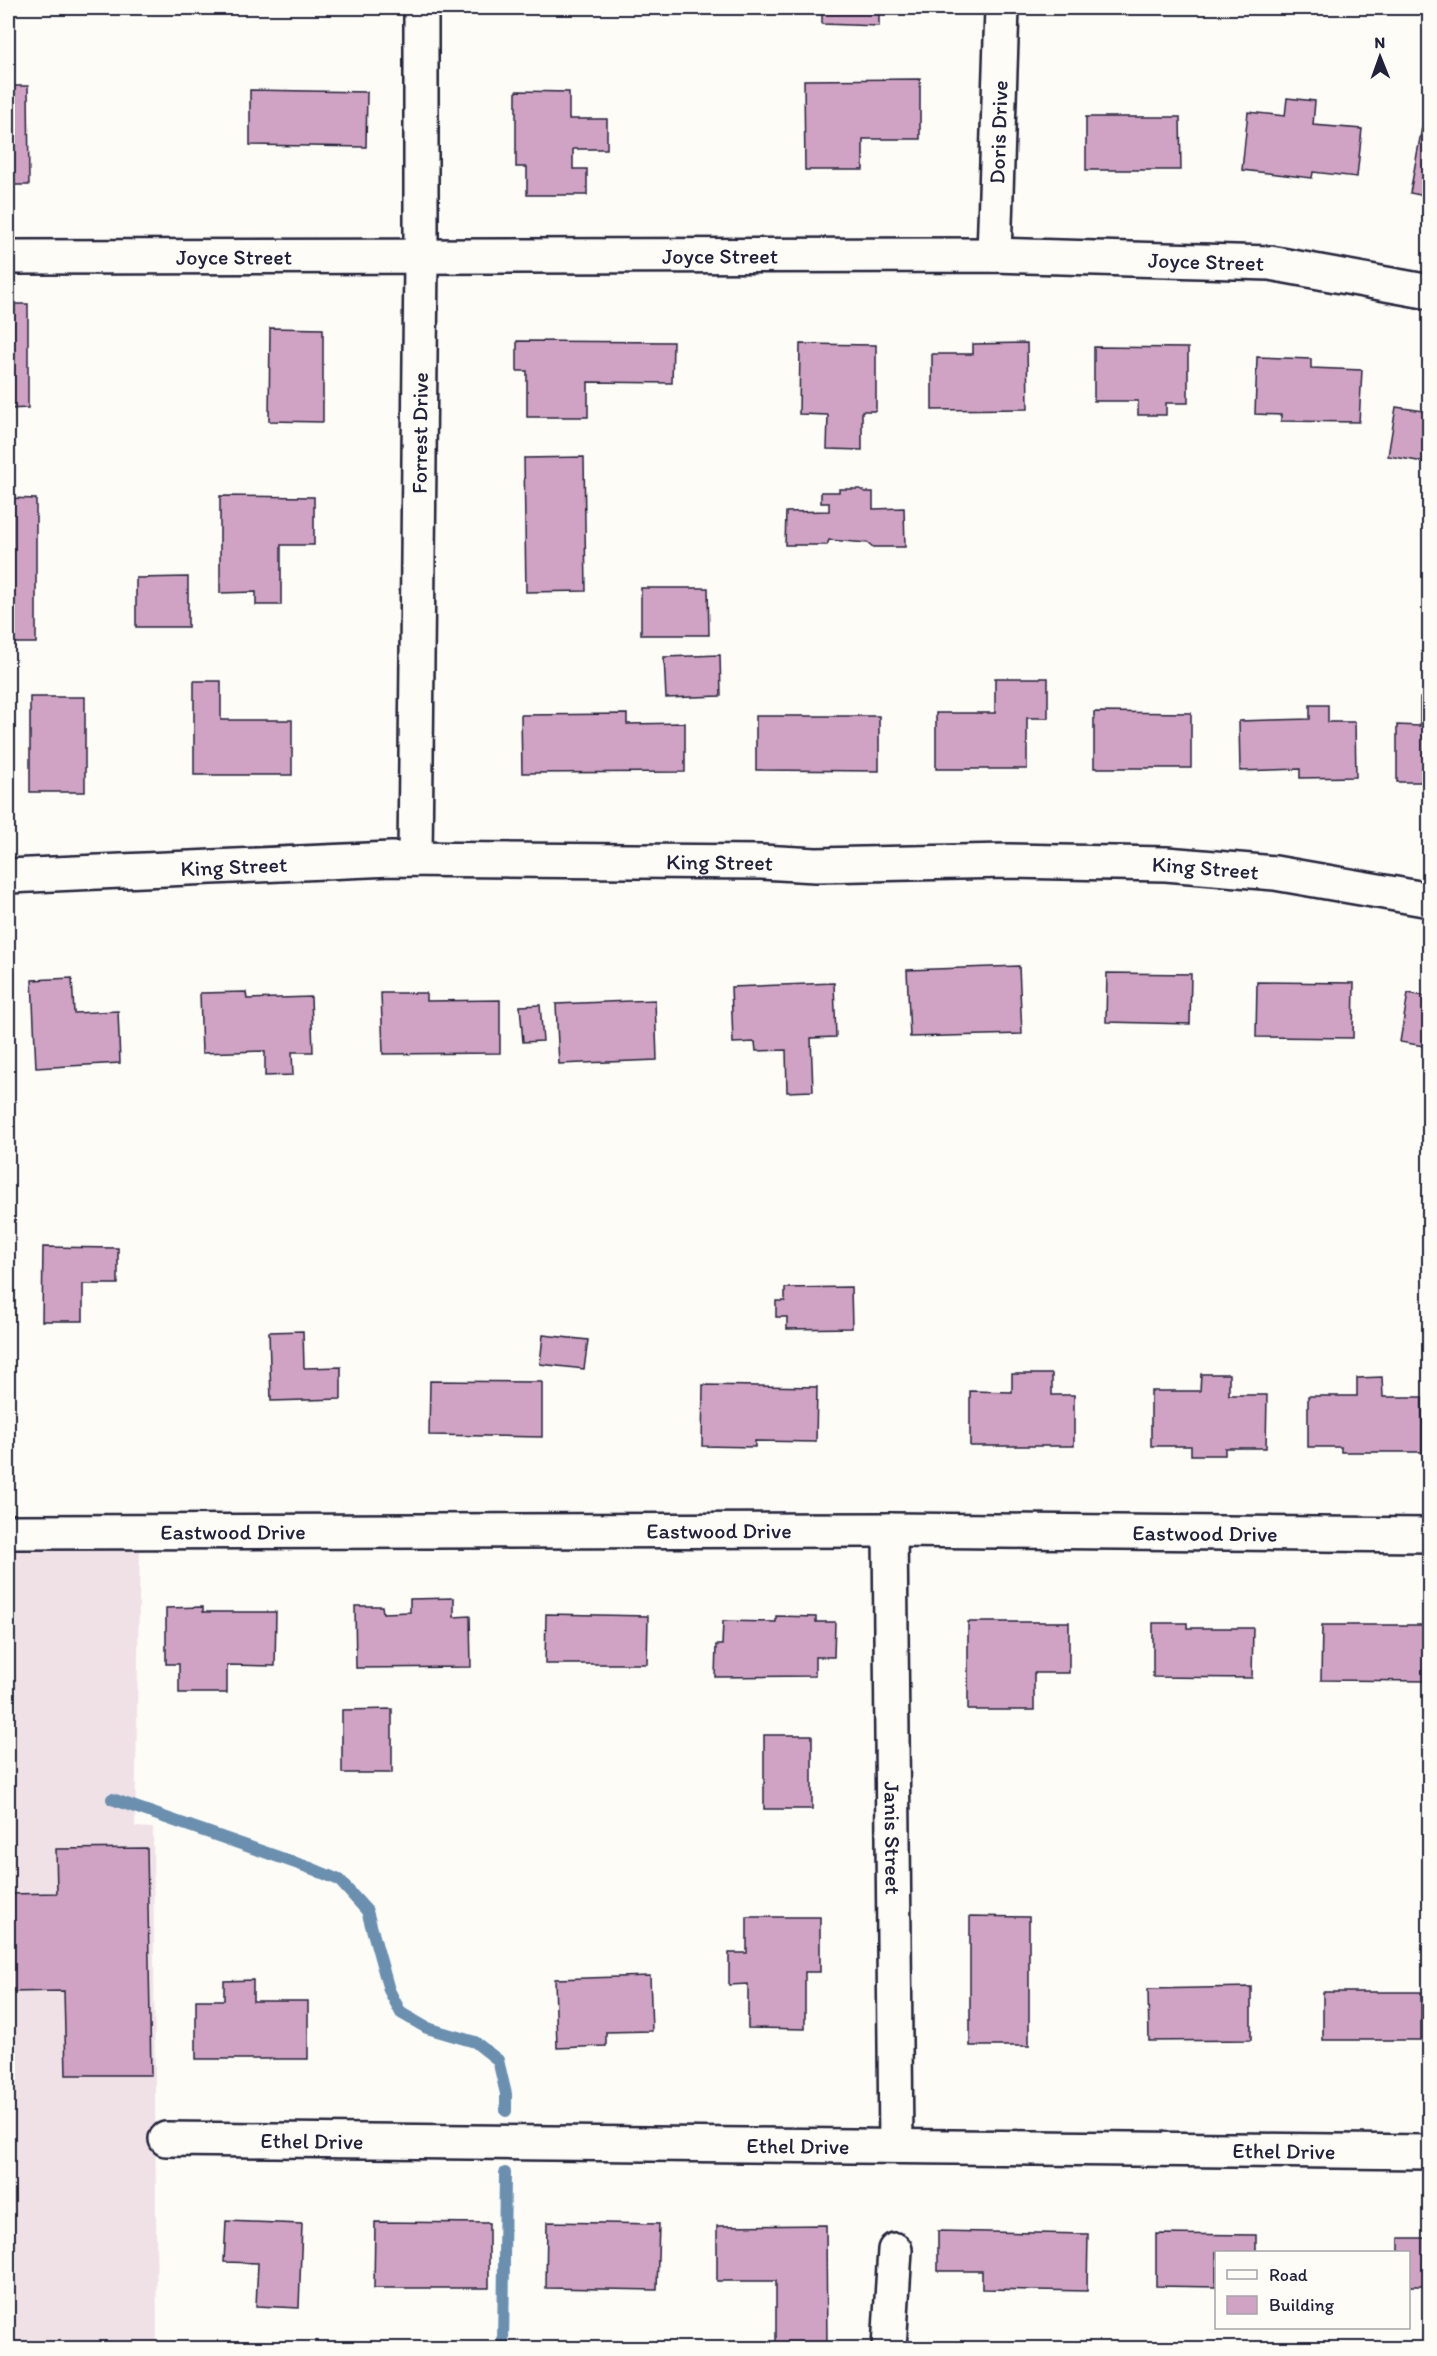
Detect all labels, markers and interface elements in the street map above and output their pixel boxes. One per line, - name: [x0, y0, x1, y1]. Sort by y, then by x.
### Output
- north arrow: [1350, 27, 1410, 87]
- text: N: [1374, 33, 1385, 52]
- street label: Doris Drive: [983, 80, 1014, 184]
- street label: Joyce Street: [662, 242, 778, 270]
- street label: Joyce Street: [176, 243, 292, 271]
- street label: Joyce Street: [1147, 246, 1264, 277]
- street label: Forrest Drive: [406, 372, 434, 494]
- street label: King Street: [666, 848, 774, 877]
- street label: King Street: [180, 851, 288, 882]
- street label: King Street: [1152, 851, 1260, 886]
- street label: Eastwood Drive: [646, 1517, 792, 1545]
- street label: Eastwood Drive: [160, 1518, 306, 1546]
- street label: Eastwood Drive: [1132, 1519, 1278, 1548]
- street label: Janis Street: [878, 1781, 907, 1895]
- street label: Ethel Drive: [260, 2127, 364, 2155]
- street label: Ethel Drive: [746, 2132, 850, 2160]
- street label: Ethel Drive: [1232, 2137, 1336, 2165]
- legend: [1215, 2251, 1410, 2329]
- text: Road: [1269, 2264, 1308, 2286]
- text: Building: [1269, 2294, 1335, 2316]

